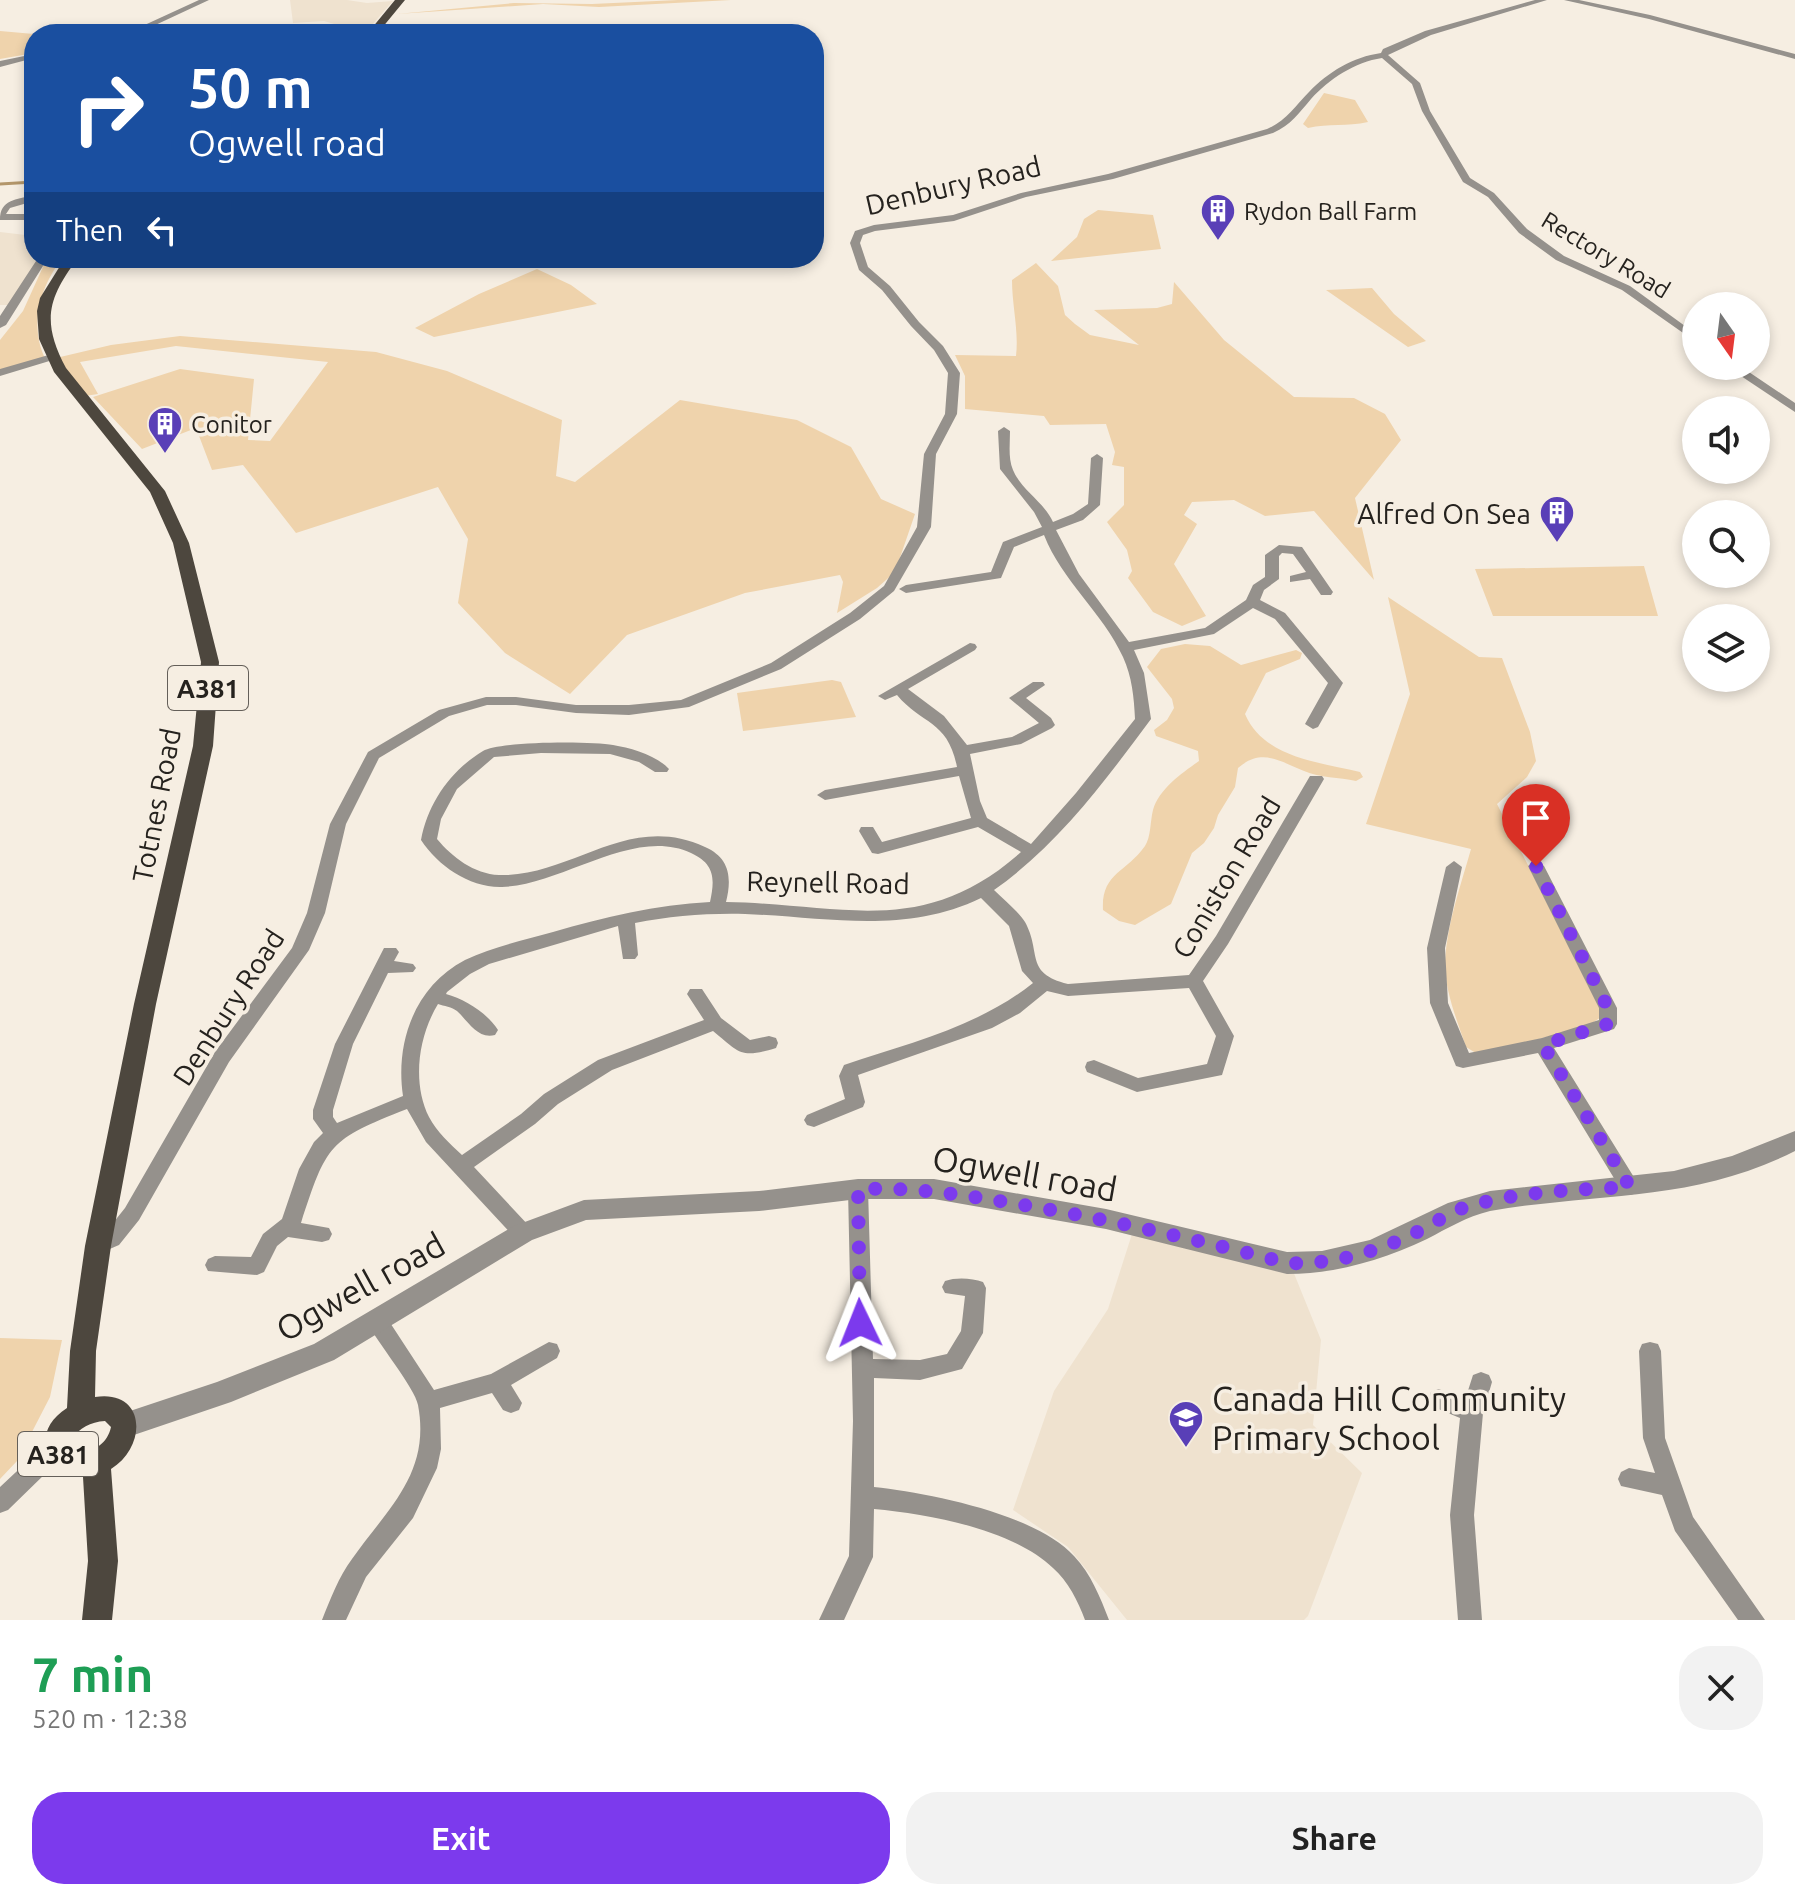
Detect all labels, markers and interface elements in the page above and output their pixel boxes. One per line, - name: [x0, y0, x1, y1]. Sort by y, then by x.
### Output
- icon: right: [56, 56, 160, 160]
- text: 50 m: [188, 56, 313, 119]
- text: Ogwell road: [188, 122, 386, 163]
- street label: Denbury Road: [862, 150, 1044, 220]
- building icon: Rydon Ball Farm: [1199, 192, 1237, 242]
- place label: Rydon Ball Farm: [1244, 198, 1417, 225]
- street label: Rectory Road: [1537, 206, 1675, 304]
- icon: left: [140, 208, 184, 252]
- text: Then: [56, 213, 124, 247]
- north arrow: [1682, 292, 1770, 380]
- map controls: [1682, 292, 1770, 692]
- button: sound: [1682, 396, 1770, 484]
- building icon: Conitor: [146, 405, 184, 455]
- place label: Conitor: [191, 411, 272, 438]
- building icon: Alfred On Sea: [1538, 494, 1576, 544]
- place label: Alfred On Sea: [1357, 498, 1531, 529]
- button: search: [1682, 500, 1770, 588]
- button: layers: [1682, 604, 1770, 692]
- road number: A381: [168, 666, 248, 710]
- street label: Totnes Road: [126, 725, 186, 885]
- pin: [1502, 784, 1570, 866]
- street label: Coniston Road: [1166, 791, 1286, 963]
- icon: arrive: [1514, 796, 1558, 840]
- street label: Reynell Road: [746, 865, 910, 899]
- street label: Denbury Road: [166, 923, 290, 1091]
- street label: Ogwell road: [930, 1138, 1120, 1208]
- street label: Ogwell road: [269, 1224, 451, 1348]
- position arrow: [818, 1281, 902, 1365]
- place label: Canada Hill Community Primary School: [1212, 1379, 1566, 1456]
- school or university icon: Canada Hill Community Primary School: [1167, 1399, 1205, 1449]
- road number: A381: [18, 1432, 98, 1476]
- button: close: [1679, 1646, 1763, 1730]
- text: 7 min: [32, 1647, 153, 1701]
- text: 520 m · 12:38: [32, 1704, 188, 1733]
- button: Exit: [32, 1792, 890, 1884]
- button: Share: [906, 1792, 1763, 1884]

